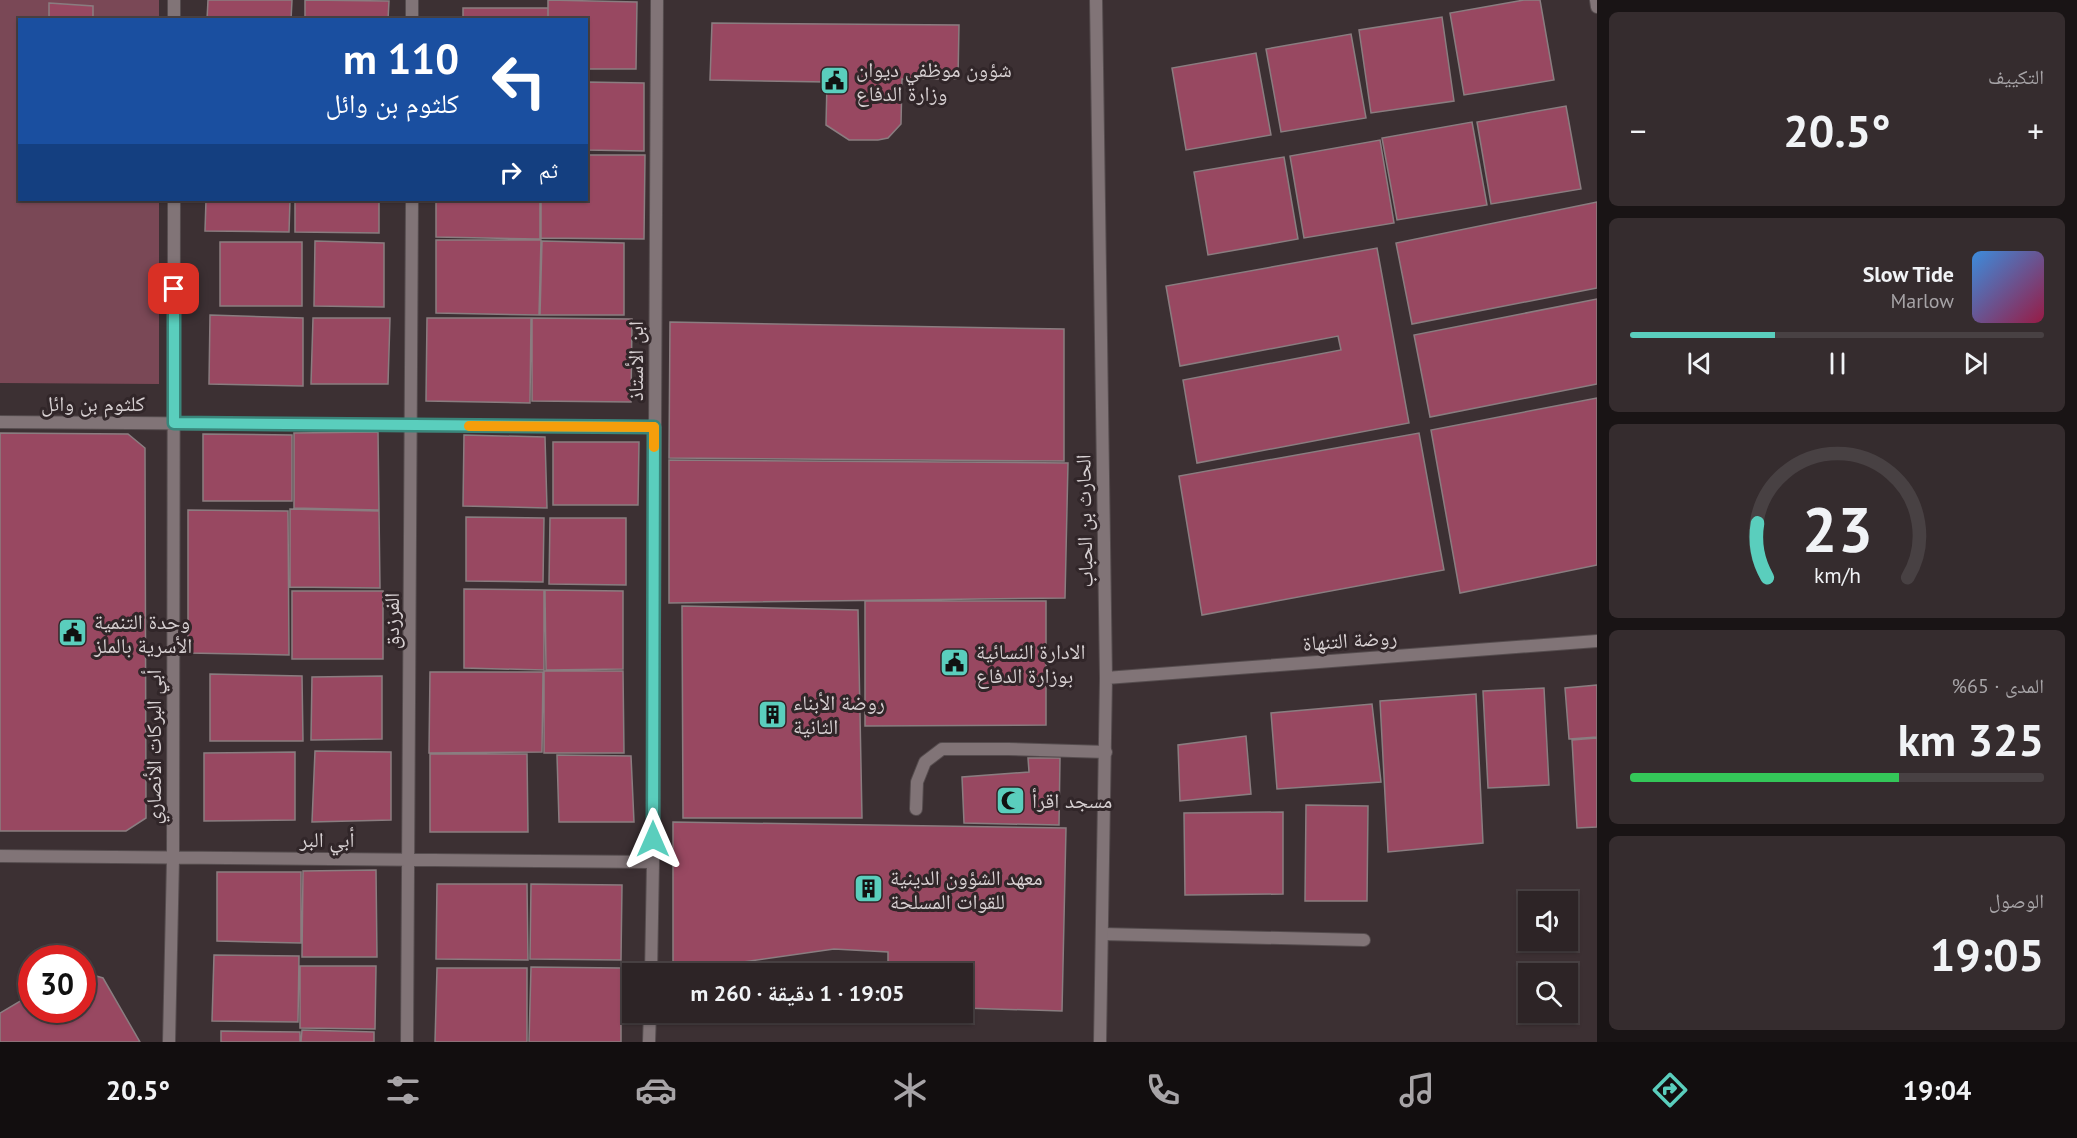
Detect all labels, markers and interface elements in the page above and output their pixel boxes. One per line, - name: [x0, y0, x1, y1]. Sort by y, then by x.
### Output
- text: 110 m: [343, 31, 459, 86]
- icon: left: [480, 42, 558, 120]
- place label: شؤون موظفي ديوان وزارة الدفاع: [856, 56, 1012, 107]
- text: التكييف: [1988, 64, 2044, 90]
- public building icon: شؤون موظفي ديوان وزارة الدفاع: [819, 65, 851, 97]
- text: كلثوم بن وائل: [326, 86, 459, 120]
- text: 20.5°: [1783, 101, 1891, 159]
- text: −: [1630, 109, 1647, 152]
- text: +: [2027, 109, 2044, 152]
- icon: right: [494, 156, 527, 189]
- text: ثم: [539, 156, 558, 184]
- text: Slow Tide: [1863, 260, 1954, 288]
- pin: [148, 263, 199, 314]
- icon: arrive: [157, 272, 190, 305]
- text: Marlow: [1890, 288, 1954, 314]
- street label: ابن الأستاذ: [622, 321, 649, 401]
- icon: previous: [1683, 347, 1716, 380]
- icon: pause: [1821, 347, 1854, 380]
- icon: next: [1959, 347, 1992, 380]
- street label: كلثوم بن وائل: [41, 390, 145, 418]
- street label: الحارث بن الحباب: [1069, 454, 1099, 588]
- text: 23: [1802, 488, 1872, 569]
- text: km/h: [1813, 561, 1860, 589]
- street label: الفرزدق: [378, 593, 405, 649]
- place label: وحدة التنمية الأسرية بالملز: [93, 608, 192, 659]
- public building icon: وحدة التنمية الأسرية بالملز: [57, 617, 89, 649]
- street label: روضة التنهاة: [1302, 623, 1398, 657]
- place label: الادارة النسائية بوزارة الدفاع: [976, 638, 1086, 689]
- public building icon: الادارة النسائية بوزارة الدفاع: [939, 647, 971, 679]
- street label: أبي البركات الأنصاري: [140, 669, 170, 825]
- text: المدى · 65%: [1952, 673, 2044, 699]
- place label: روضة الأبناء الثانية: [793, 689, 885, 740]
- building icon: روضة الأبناء الثانية: [756, 698, 788, 730]
- text: 325 km: [1898, 710, 2044, 768]
- mosque icon: مسجد اقرأ: [995, 784, 1027, 816]
- place label: مسجد اقرأ: [1032, 787, 1112, 814]
- position arrow: [621, 807, 685, 871]
- street label: أبي البر: [299, 826, 354, 856]
- place label: معهد الشؤون الدينية للقوات المسلحة: [890, 864, 1043, 915]
- building icon: معهد الشؤون الدينية للقوات المسلحة: [853, 873, 885, 905]
- text: الوصول: [1989, 888, 2044, 914]
- map controls: [1518, 891, 1578, 1023]
- button: sound: [1518, 891, 1578, 951]
- text: 19:05: [1930, 925, 2044, 983]
- speed limit sign: 30: [18, 945, 96, 1023]
- button: search: [1518, 963, 1578, 1023]
- text: 19:05 · 1 دقيقة · 260 m: [690, 979, 905, 1007]
- icon: filters: [382, 1069, 424, 1111]
- icon: car: [635, 1069, 677, 1111]
- icon: climate: [889, 1069, 931, 1111]
- icon: phone: [1142, 1069, 1184, 1111]
- icon: music: [1396, 1069, 1438, 1111]
- icon: directions: [1649, 1069, 1691, 1111]
- text: 20.5°: [106, 1073, 170, 1107]
- text: 19:04: [1903, 1073, 1971, 1107]

